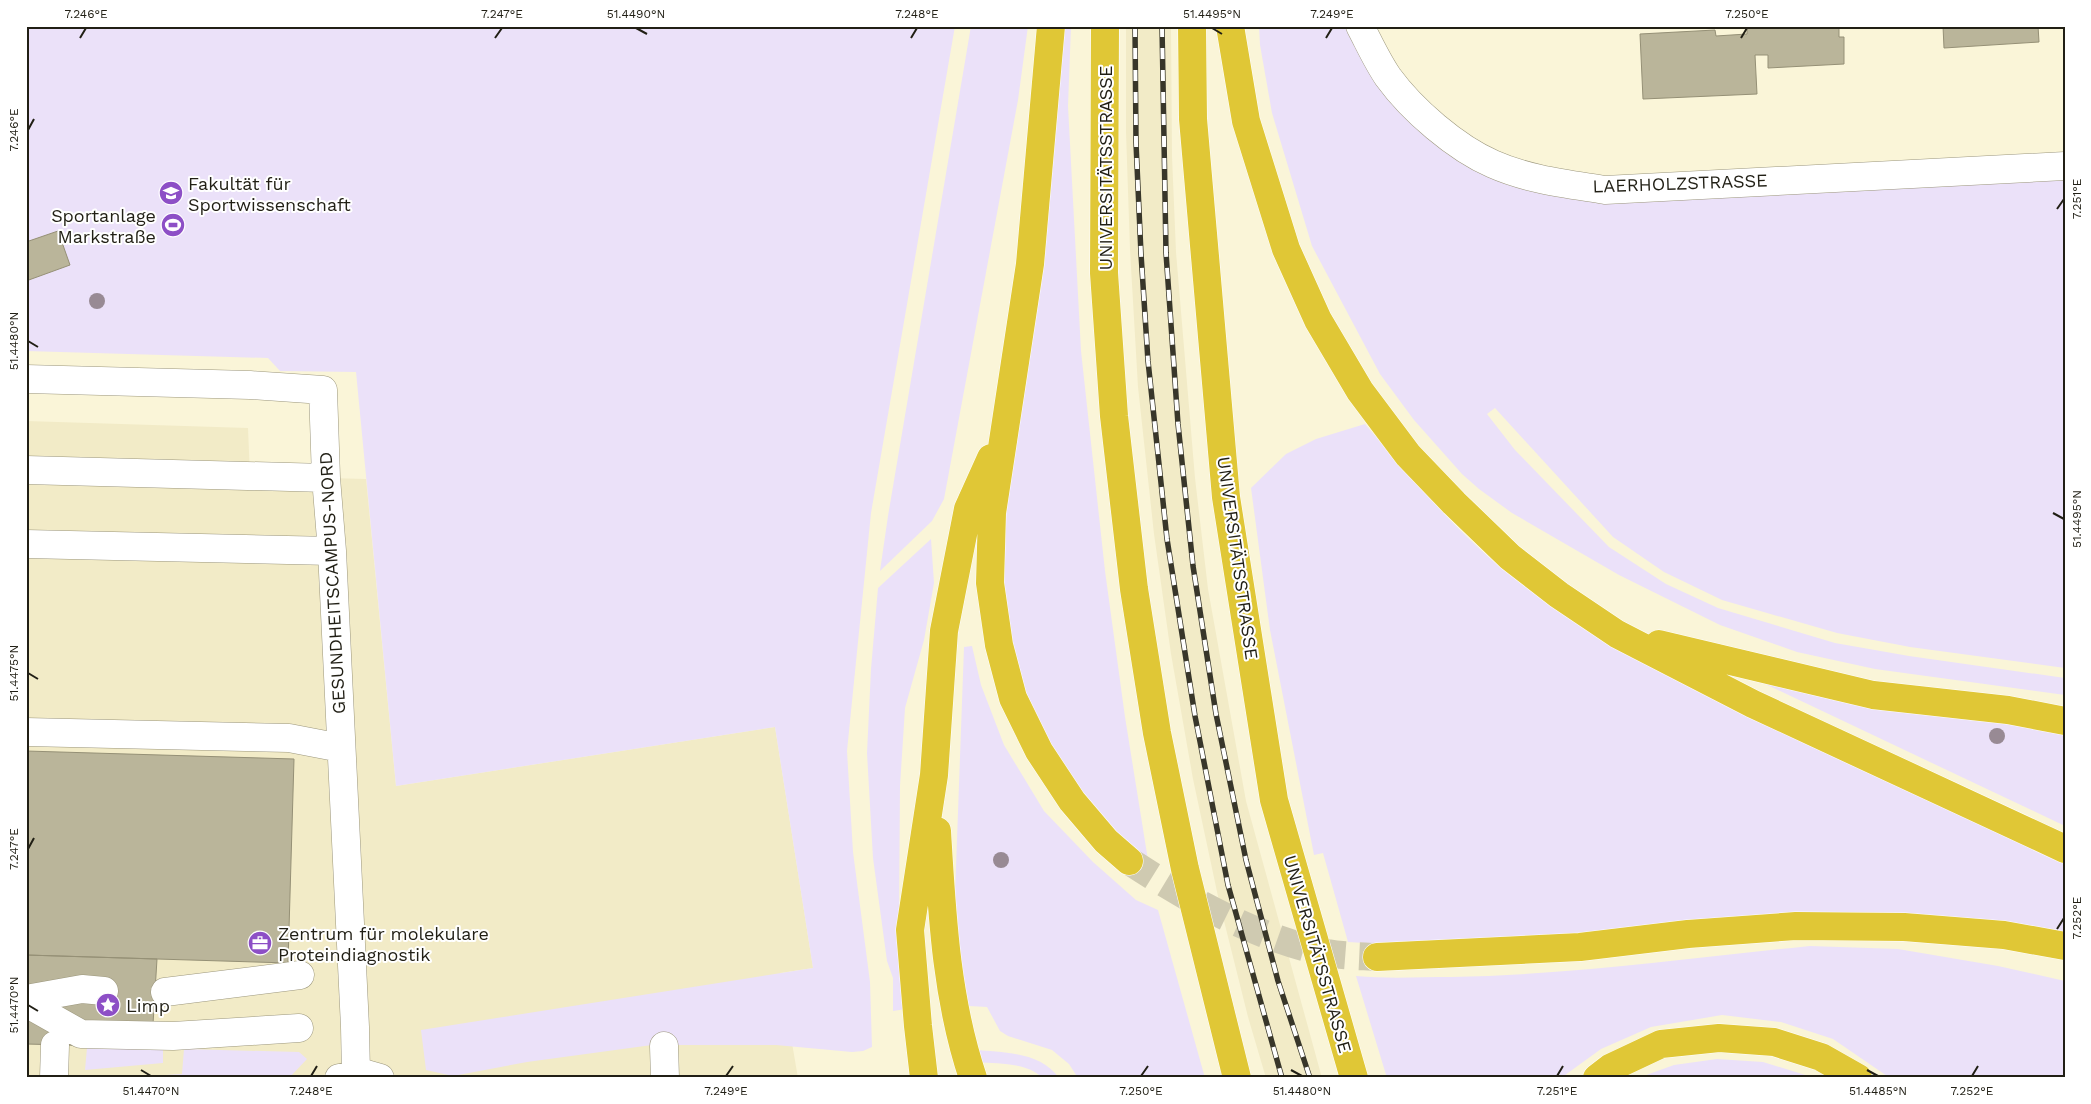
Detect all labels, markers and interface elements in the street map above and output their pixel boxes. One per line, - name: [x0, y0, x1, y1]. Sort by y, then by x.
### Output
- text: 7.246°E: [64, 7, 108, 21]
- text: 7.247°E: [481, 7, 523, 21]
- text: 51.4490°N: [607, 7, 665, 21]
- text: 7.248°E: [895, 7, 939, 21]
- text: 51.4495°N: [1183, 7, 1241, 21]
- text: 7.249°E: [1310, 7, 1354, 21]
- text: 7.250°E: [1725, 7, 1769, 21]
- street label: UNIVERSITÄTSSTRASSE: [1095, 66, 1116, 270]
- text: 7.246°E: [7, 108, 21, 152]
- street label: LAERHOLZSTRASSE: [1592, 169, 1768, 197]
- place label: Fakultät für Sportwissenschaft: [188, 173, 351, 215]
- text: 7.251°E: [2070, 178, 2084, 219]
- school or university icon: Fakultät für Sportwissenschaft: [158, 180, 184, 206]
- place label: Sportanlage Markstraße: [51, 205, 156, 247]
- sports icon: Sportanlage Markstraße: [160, 212, 186, 238]
- text: 51.4480°N: [7, 312, 21, 370]
- street label: GESUNDHEITSCAMPUS-NORD: [315, 451, 349, 715]
- street label: UNIVERSITÄTSSTRASSE: [1213, 455, 1263, 661]
- text: 51.4495°N: [2070, 490, 2084, 548]
- text: 51.4475°N: [7, 645, 21, 701]
- text: 7.247°E: [7, 828, 21, 870]
- street label: UNIVERSITÄTSSTRASSE: [1280, 853, 1356, 1055]
- text: 7.252°E: [2070, 896, 2084, 939]
- place label: Zentrum für molekulare Proteindiagnostik: [278, 923, 489, 965]
- office icon: Zentrum für molekulare Proteindiagnostik: [247, 930, 273, 956]
- text: 51.4470°N: [7, 976, 21, 1034]
- place icon: Limp: [95, 992, 121, 1018]
- place label: Limp: [126, 995, 170, 1016]
- text: 51.4470°N: [122, 1084, 180, 1098]
- text: 7.248°E: [289, 1084, 333, 1098]
- text: 7.249°E: [704, 1084, 748, 1098]
- text: 7.250°E: [1119, 1084, 1163, 1098]
- text: 51.4480°N: [1273, 1084, 1331, 1098]
- text: 7.251°E: [1537, 1084, 1578, 1098]
- text: 51.4485°N: [1849, 1084, 1907, 1098]
- text: 7.252°E: [1951, 1084, 1994, 1098]

